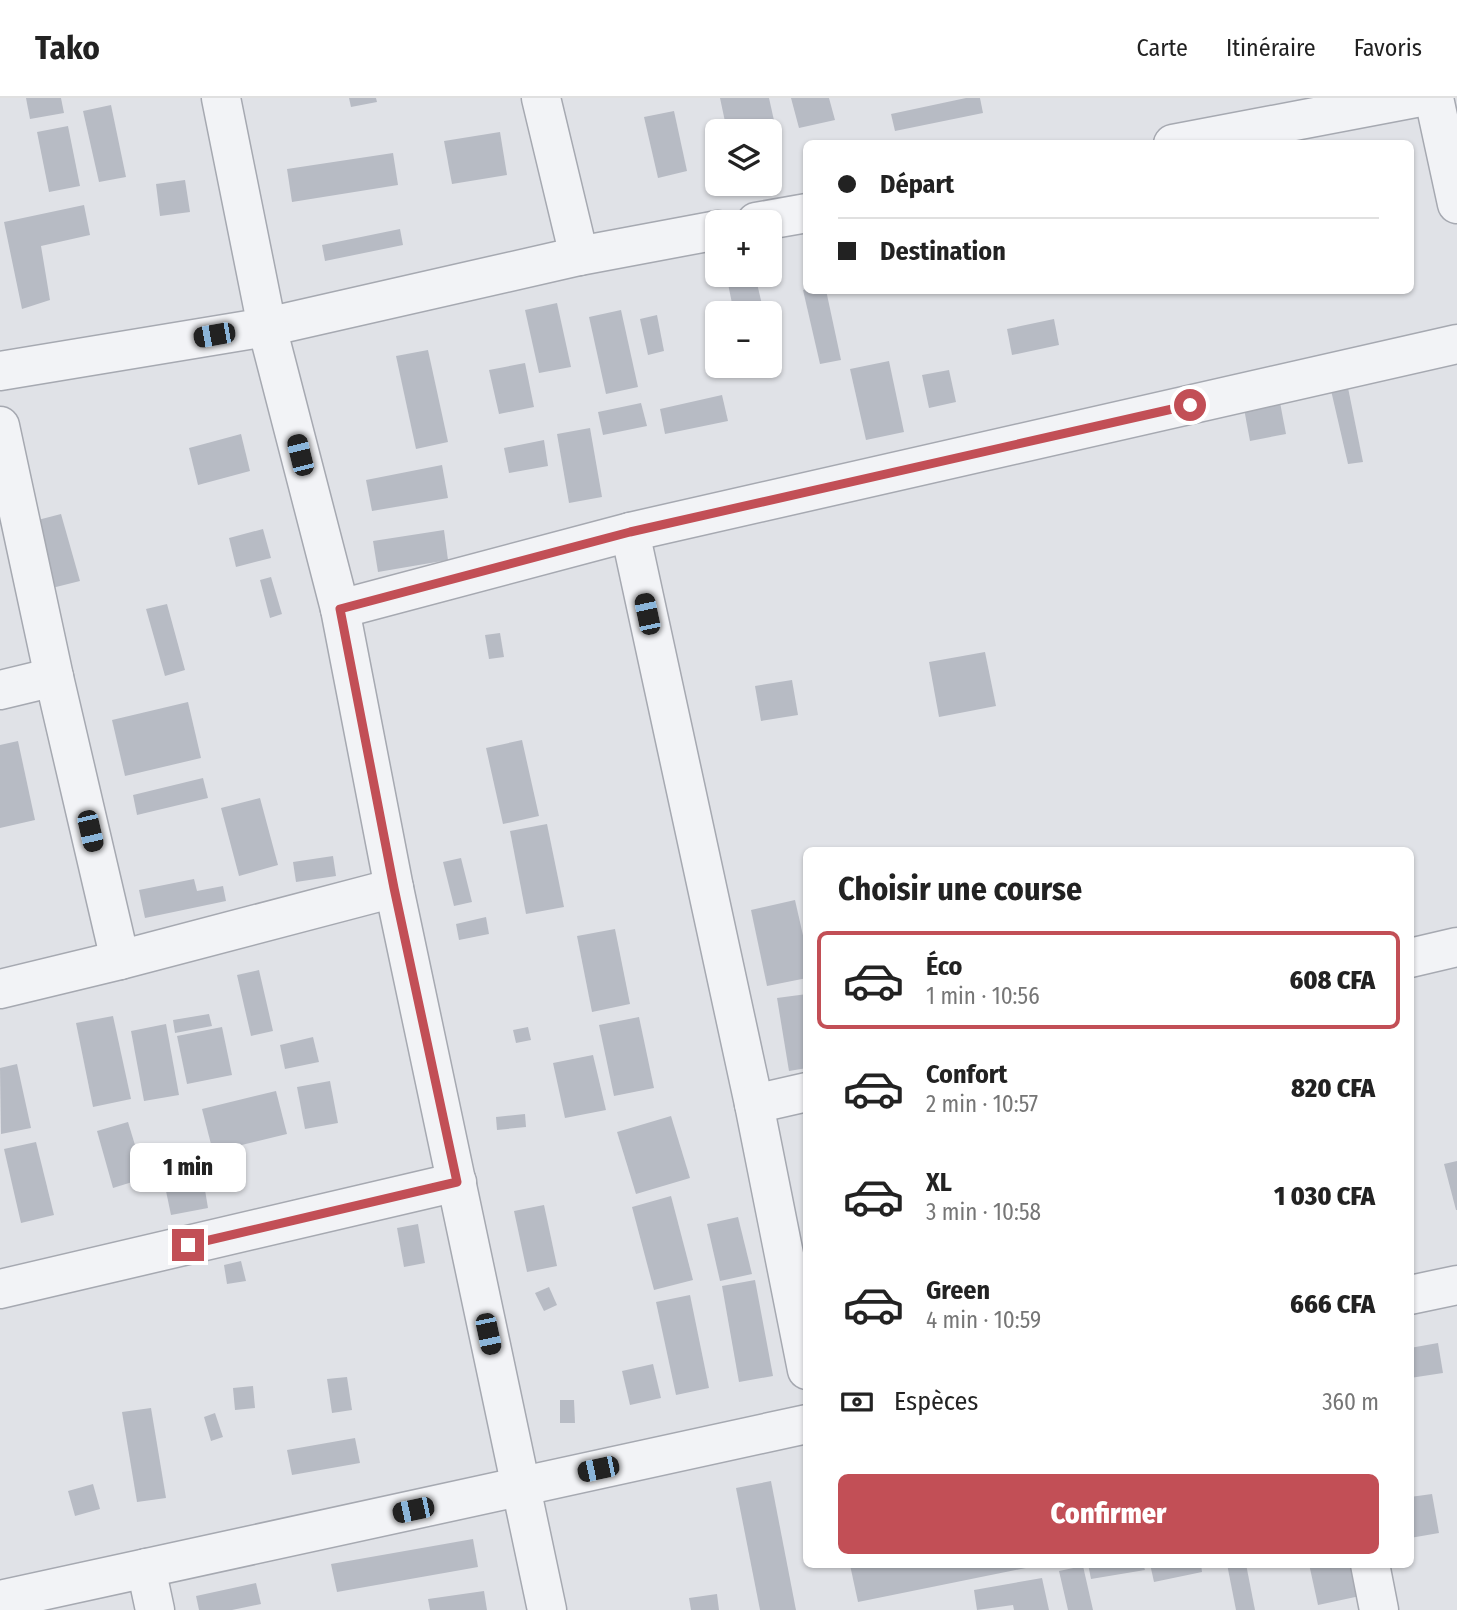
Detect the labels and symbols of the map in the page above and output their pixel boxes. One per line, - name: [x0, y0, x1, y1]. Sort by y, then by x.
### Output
- car: [192, 321, 237, 349]
- route start: [1174, 389, 1206, 421]
- car: [285, 432, 316, 478]
- car: [633, 591, 662, 637]
- car: [76, 808, 105, 854]
- callout: 1 min: [130, 1144, 246, 1192]
- route end: [172, 1229, 204, 1261]
- car: [474, 1311, 503, 1357]
- car: [576, 1454, 621, 1484]
- car: [391, 1495, 436, 1525]

